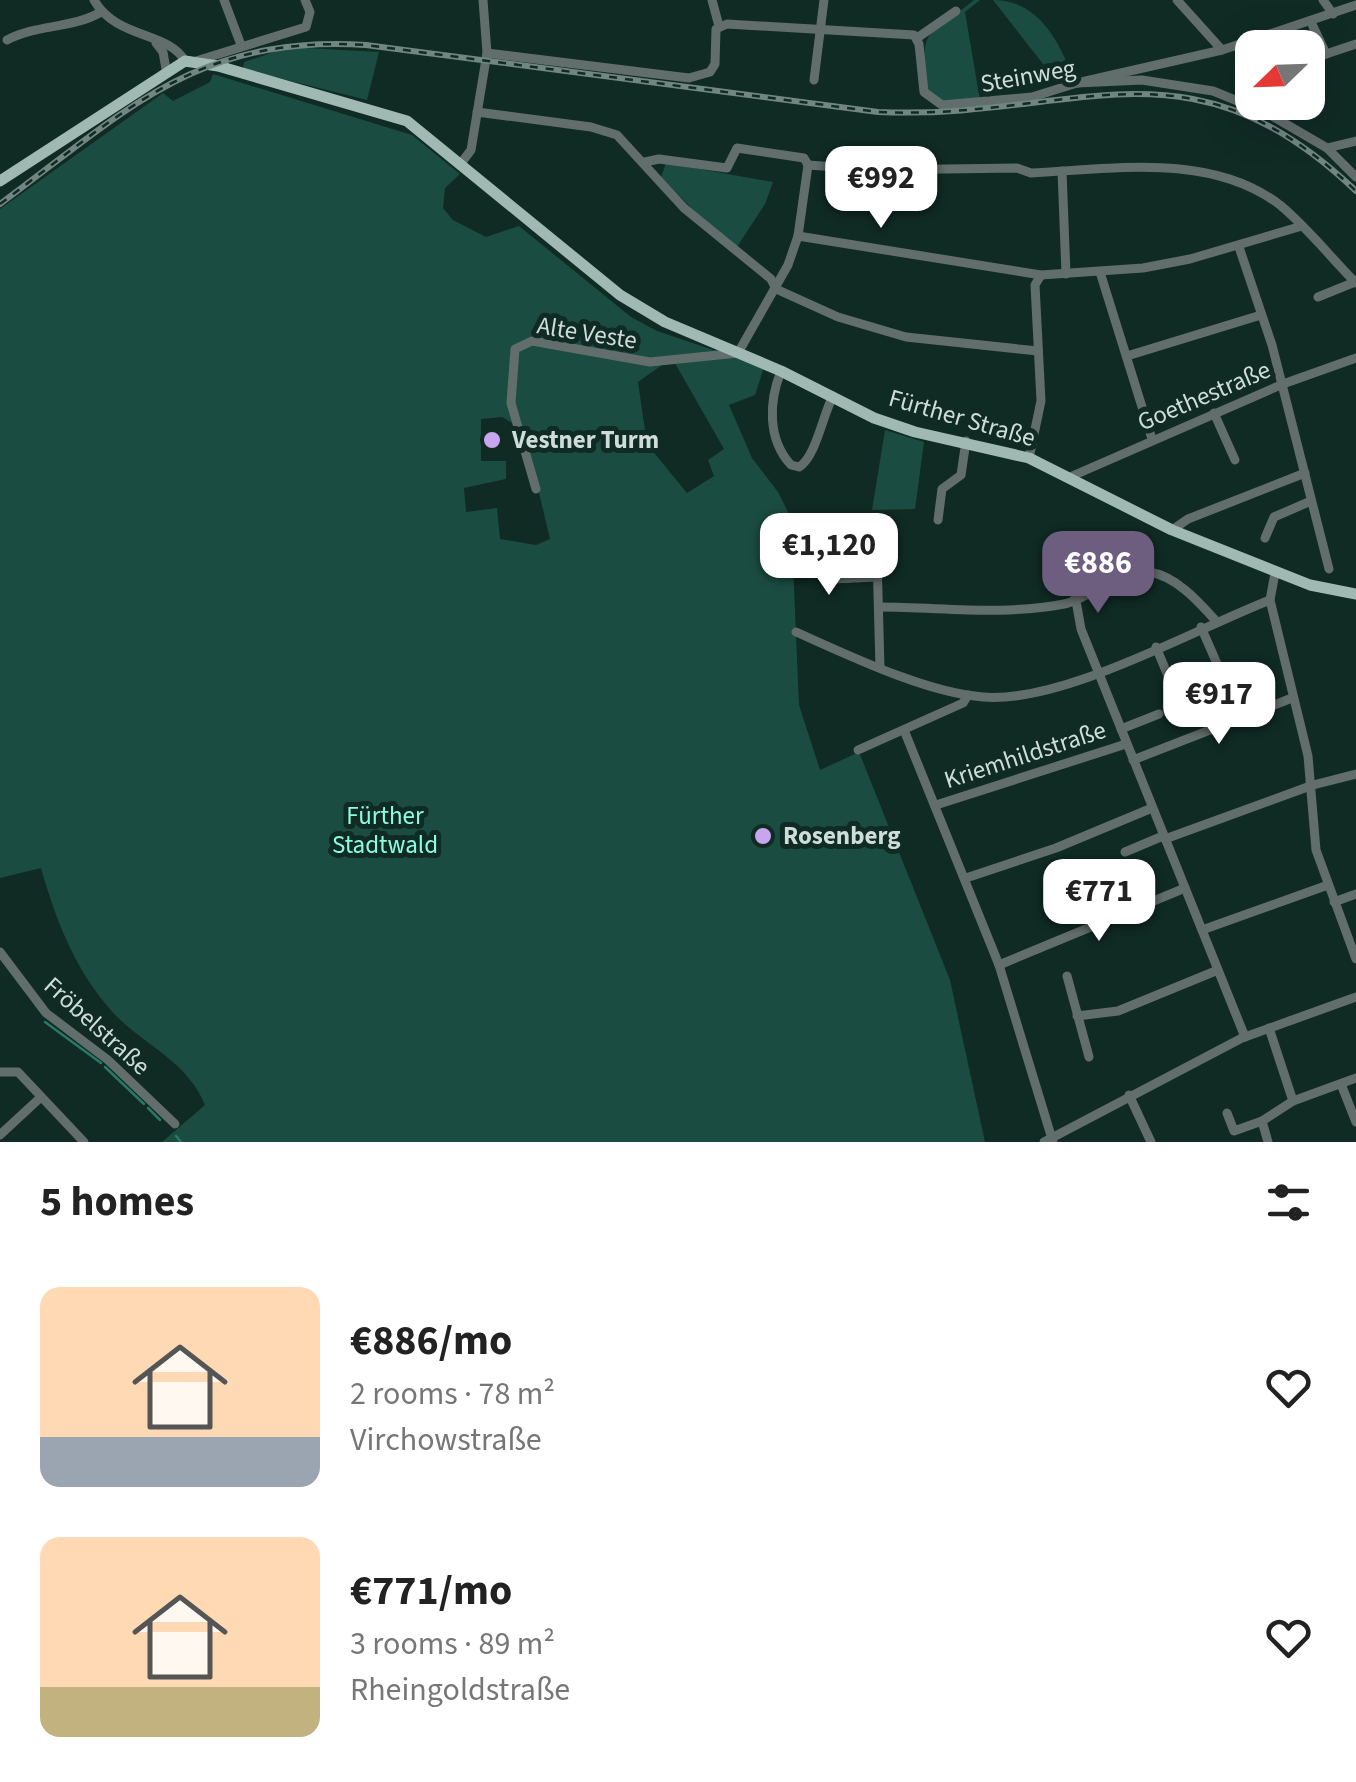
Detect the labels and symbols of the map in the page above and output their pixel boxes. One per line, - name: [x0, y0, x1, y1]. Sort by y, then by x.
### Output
- north arrow: [1235, 30, 1325, 120]
- street label: Steinweg: [978, 50, 1079, 102]
- pin: €992: [822, 146, 940, 231]
- street label: Alte Veste: [534, 307, 640, 359]
- street label: Goethestraße: [1132, 352, 1276, 440]
- street label: Fürther Straße: [884, 380, 1040, 456]
- place label: Vestner Turm: [511, 422, 659, 458]
- marker: Vestner Turm: [481, 429, 503, 451]
- pin: €1,120: [748, 513, 910, 598]
- pin: €886: [1039, 531, 1157, 616]
- pin: €917: [1160, 662, 1278, 747]
- street label: Kriemhildstraße: [939, 712, 1111, 798]
- park label: Fürther Stadtwald: [332, 798, 438, 863]
- place label: Rosenberg: [783, 818, 900, 854]
- marker: Rosenberg: [752, 825, 774, 847]
- pin: €771: [1040, 859, 1158, 944]
- street label: Fröbelstraße: [36, 968, 158, 1084]

